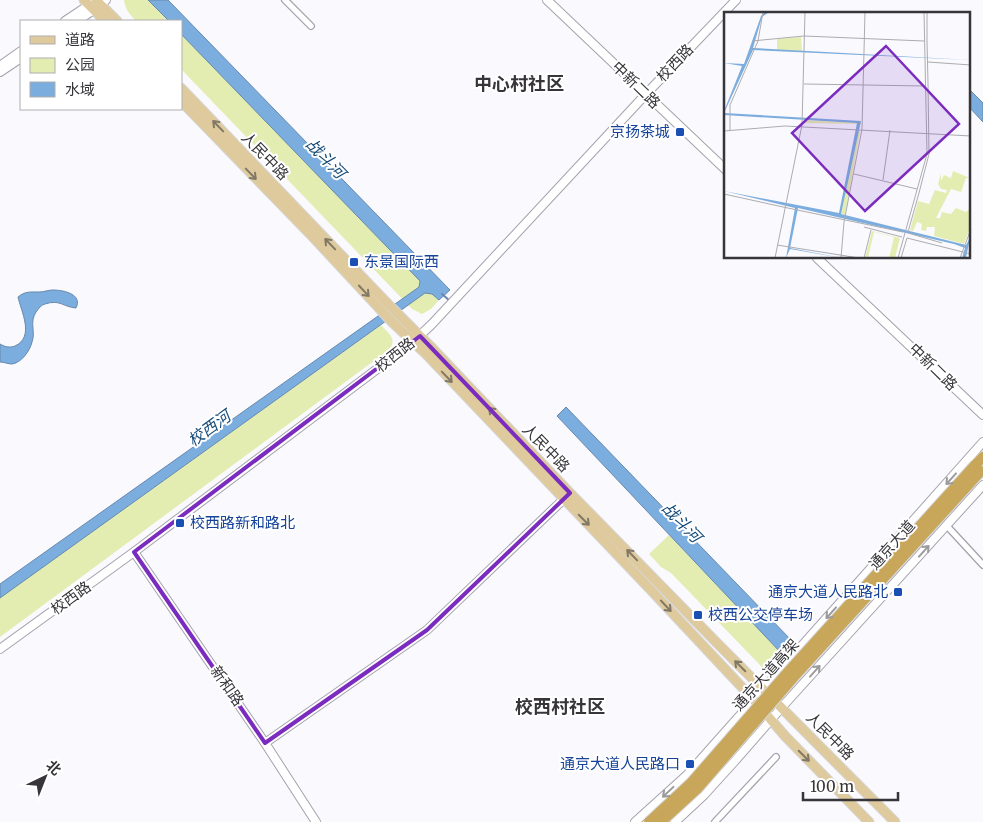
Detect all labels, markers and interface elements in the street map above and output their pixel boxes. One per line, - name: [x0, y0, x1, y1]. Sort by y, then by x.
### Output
- inset map: [724, 12, 970, 259]
- legend: [20, 20, 182, 110]
- text: 道路: [65, 30, 95, 49]
- street label: 校西路: [652, 40, 697, 85]
- text: 公园: [65, 55, 95, 74]
- street label: 中新二路: [608, 57, 665, 112]
- district label: 中心村社区: [474, 72, 564, 95]
- text: 水域: [65, 80, 95, 99]
- one-way arrow: [212, 120, 224, 132]
- place label: 京扬茶城: [610, 122, 670, 141]
- marker: 京扬茶城: [674, 126, 686, 138]
- street label: 人民中路: [238, 127, 293, 184]
- water label: 战斗河: [302, 134, 352, 184]
- one-way arrow: [245, 168, 257, 180]
- one-way arrow: [324, 237, 336, 250]
- place label: 东景国际西: [364, 252, 439, 271]
- marker: 东景国际西: [348, 256, 360, 268]
- one-way arrow: [358, 285, 369, 298]
- street label: 校西路: [371, 333, 418, 376]
- street label: 中新二路: [905, 339, 962, 394]
- one-way arrow: [441, 371, 453, 383]
- water label: 校西河: [184, 404, 237, 450]
- one-way arrow: [489, 408, 501, 420]
- street label: 人民中路: [519, 419, 574, 476]
- one-way arrow: [945, 472, 956, 485]
- water label: 战斗河: [658, 498, 708, 548]
- place label: 校西路新和路北: [190, 513, 295, 532]
- one-way arrow: [577, 513, 589, 525]
- street label: 通京大道: [864, 516, 919, 573]
- marker: 校西路新和路北: [174, 517, 186, 529]
- one-way arrow: [918, 545, 930, 558]
- one-way arrow: [626, 549, 638, 562]
- street label: 校西路: [47, 577, 94, 619]
- place label: 通京大道人民路北: [768, 582, 888, 601]
- marker: 通京大道人民路北: [892, 586, 904, 598]
- one-way arrow: [660, 600, 672, 613]
- place label: 校西公交停车场: [708, 605, 813, 624]
- one-way arrow: [825, 607, 837, 620]
- marker: 校西公交停车场: [692, 609, 704, 621]
- street label: 通京大道高架: [728, 635, 803, 714]
- one-way arrow: [734, 660, 746, 672]
- street label: 新和路: [207, 662, 248, 710]
- one-way arrow: [809, 665, 821, 678]
- district label: 校西村社区: [515, 695, 605, 718]
- street label: 人民中路: [802, 708, 858, 764]
- one-way arrow: [798, 749, 810, 762]
- north arrow: [20, 752, 70, 802]
- place label: 通京大道人民路口: [560, 754, 680, 773]
- text: 北: [43, 756, 65, 779]
- marker: 通京大道人民路口: [684, 758, 696, 770]
- scale bar: [803, 770, 898, 802]
- text: 100 m: [810, 777, 854, 796]
- one-way arrow: [662, 786, 675, 798]

